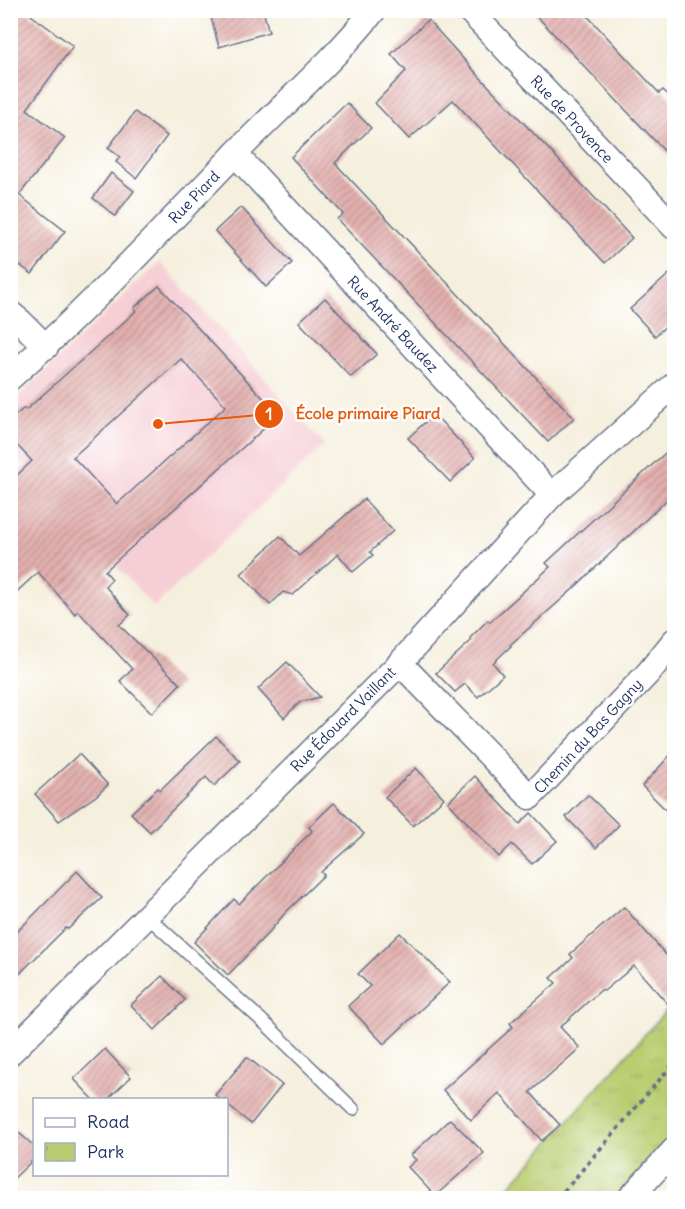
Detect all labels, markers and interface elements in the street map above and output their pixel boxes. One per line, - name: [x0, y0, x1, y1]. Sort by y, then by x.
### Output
- street label: Rue de Provence: [526, 71, 618, 167]
- street label: Rue Piard: [164, 167, 224, 227]
- street label: Rue André Baudez: [343, 272, 443, 376]
- callout: École primaire Piard: [254, 397, 453, 431]
- text: 1: [265, 402, 273, 425]
- text: École primaire Piard: [296, 403, 441, 424]
- street label: Rue Édouard Vaillant: [286, 662, 400, 776]
- street label: Chemin du Bas Gagny: [530, 675, 646, 797]
- legend: [33, 1098, 228, 1176]
- text: Road: [87, 1110, 130, 1133]
- text: Park: [87, 1140, 124, 1163]

